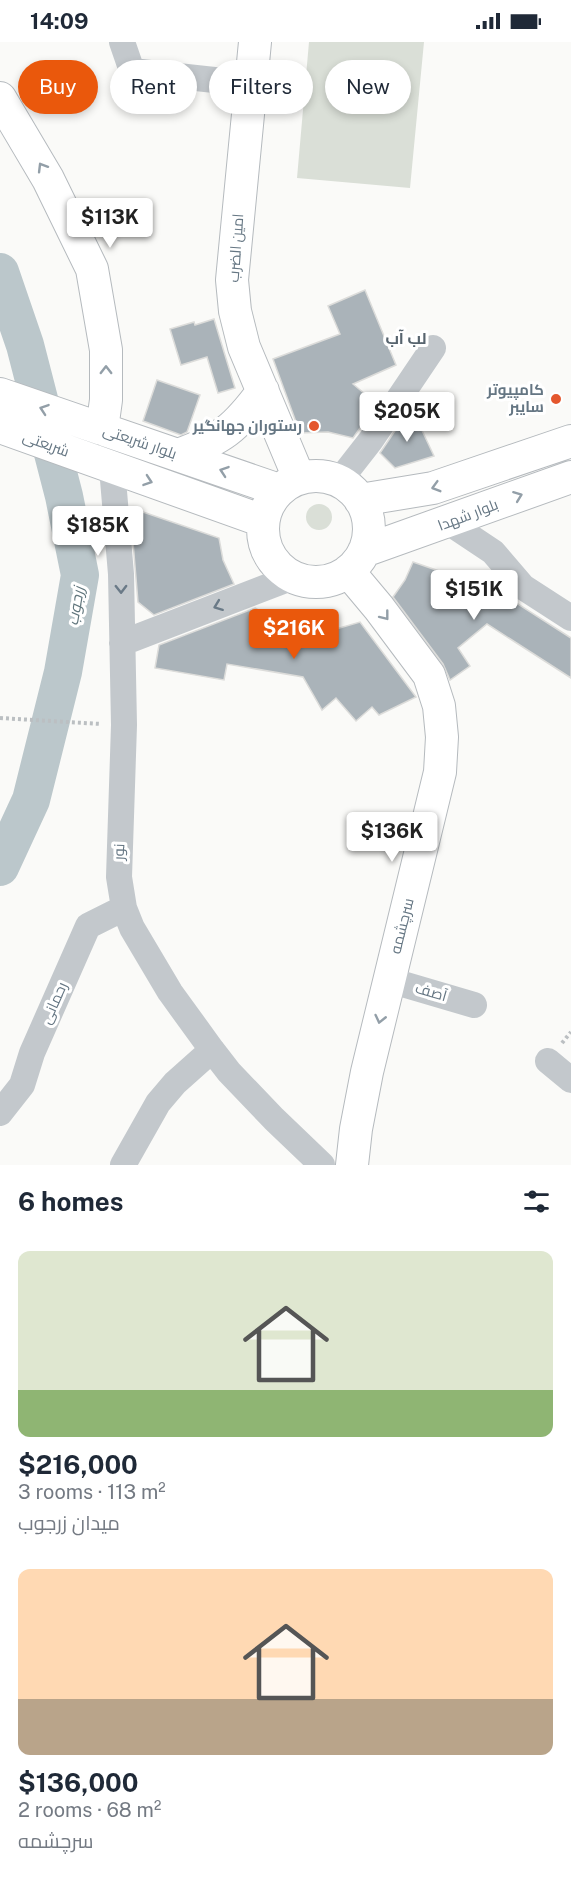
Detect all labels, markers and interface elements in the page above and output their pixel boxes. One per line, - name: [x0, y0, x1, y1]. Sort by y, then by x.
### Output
- text: 14:09: [30, 8, 88, 34]
- chip: Buy: [18, 60, 98, 114]
- chip: Rent: [110, 60, 197, 114]
- chip: Filters: [209, 60, 313, 114]
- chip: New: [325, 60, 411, 114]
- one-way arrow: [37, 163, 49, 173]
- pin: $113K: [68, 198, 152, 249]
- text: $113K: [81, 205, 139, 229]
- street label: امین الضرب: [225, 213, 248, 283]
- district label: لب آب: [385, 329, 427, 348]
- one-way arrow: [100, 366, 112, 375]
- place label: کامپیوتر سایبر: [486, 381, 544, 416]
- pin: $205K: [365, 392, 449, 443]
- marker: کامپیوتر سایبر: [549, 392, 563, 406]
- text: $205K: [373, 399, 441, 423]
- one-way arrow: [39, 404, 50, 416]
- place label: رستوران جهانگیر: [192, 417, 302, 435]
- marker: رستوران جهانگیر: [307, 419, 321, 433]
- street label: بلوار شریعتی: [100, 421, 179, 464]
- street label: شریعتی: [20, 427, 72, 462]
- one-way arrow: [219, 465, 230, 478]
- one-way arrow: [142, 473, 153, 486]
- one-way arrow: [431, 480, 442, 492]
- one-way arrow: [512, 490, 523, 503]
- street label: بلوار شهدا: [435, 495, 501, 536]
- pin: $185K: [56, 506, 140, 557]
- text: $185K: [66, 513, 130, 537]
- pin: $151K: [432, 570, 516, 621]
- text: $151K: [445, 577, 503, 601]
- water label: زرجوب: [63, 583, 89, 627]
- one-way arrow: [115, 585, 127, 594]
- one-way arrow: [214, 598, 224, 611]
- pin: $216K: [252, 609, 336, 660]
- one-way arrow: [378, 610, 389, 621]
- text: $216K: [263, 616, 325, 640]
- pin: $136K: [350, 812, 434, 863]
- text: $136K: [361, 819, 423, 843]
- street label: نور: [110, 843, 128, 862]
- street label: سرچشمه: [386, 896, 419, 956]
- street label: رحمانی: [37, 979, 72, 1027]
- street label: آصف: [413, 979, 449, 1004]
- one-way arrow: [374, 1013, 387, 1023]
- icon: filters: [520, 1185, 553, 1218]
- text: 6 homes: [18, 1186, 123, 1217]
- icon: home: [232, 1290, 340, 1398]
- text: $216,000: [18, 1449, 138, 1480]
- text: 3 rooms · 113 m²: [18, 1480, 166, 1504]
- text: میدان زرجوب: [18, 1511, 120, 1535]
- icon: home: [232, 1608, 340, 1716]
- text: $136,000: [18, 1767, 139, 1798]
- text: 2 rooms · 68 m²: [18, 1798, 161, 1822]
- text: سرچشمه: [18, 1829, 94, 1853]

